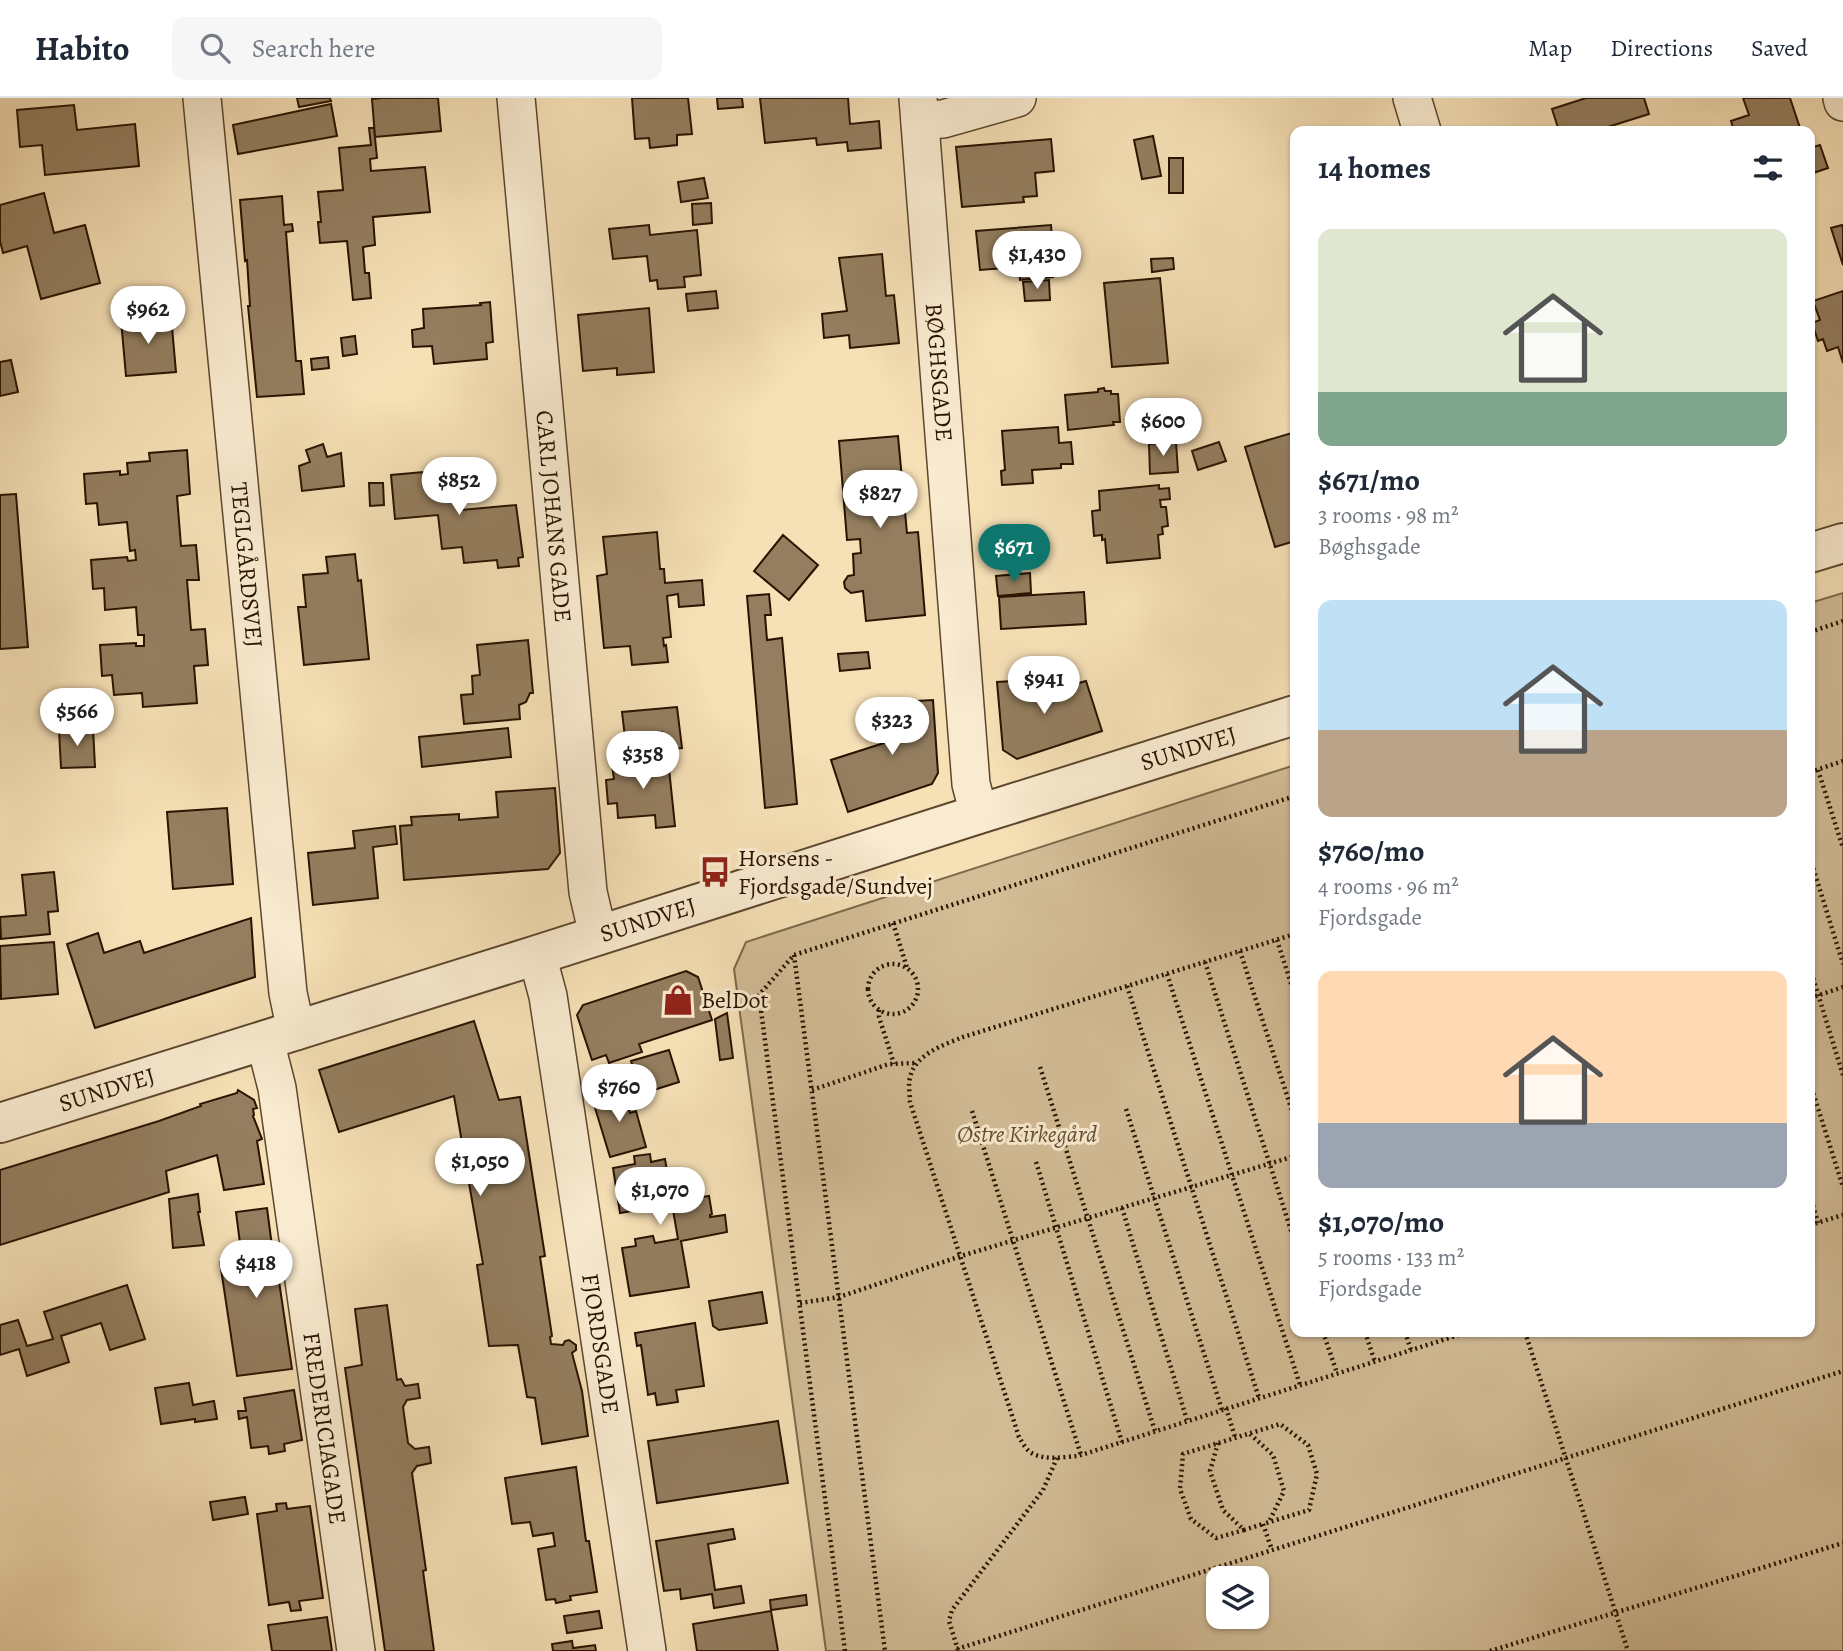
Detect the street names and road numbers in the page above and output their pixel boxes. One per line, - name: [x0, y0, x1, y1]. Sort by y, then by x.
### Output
- street label: BØGHSGADE: [918, 302, 960, 443]
- street label: CARL JOHANS GADE: [528, 409, 579, 624]
- street label: TEGLGÅRDSVEJ: [223, 481, 271, 649]
- street label: SUNDVEJ: [1136, 718, 1240, 779]
- street label: SUNDVEJ: [596, 889, 700, 950]
- street label: SUNDVEJ: [55, 1059, 159, 1120]
- street label: FJORDSGADE: [574, 1271, 627, 1416]
- street label: FREDERICIAGADE: [295, 1330, 354, 1526]

